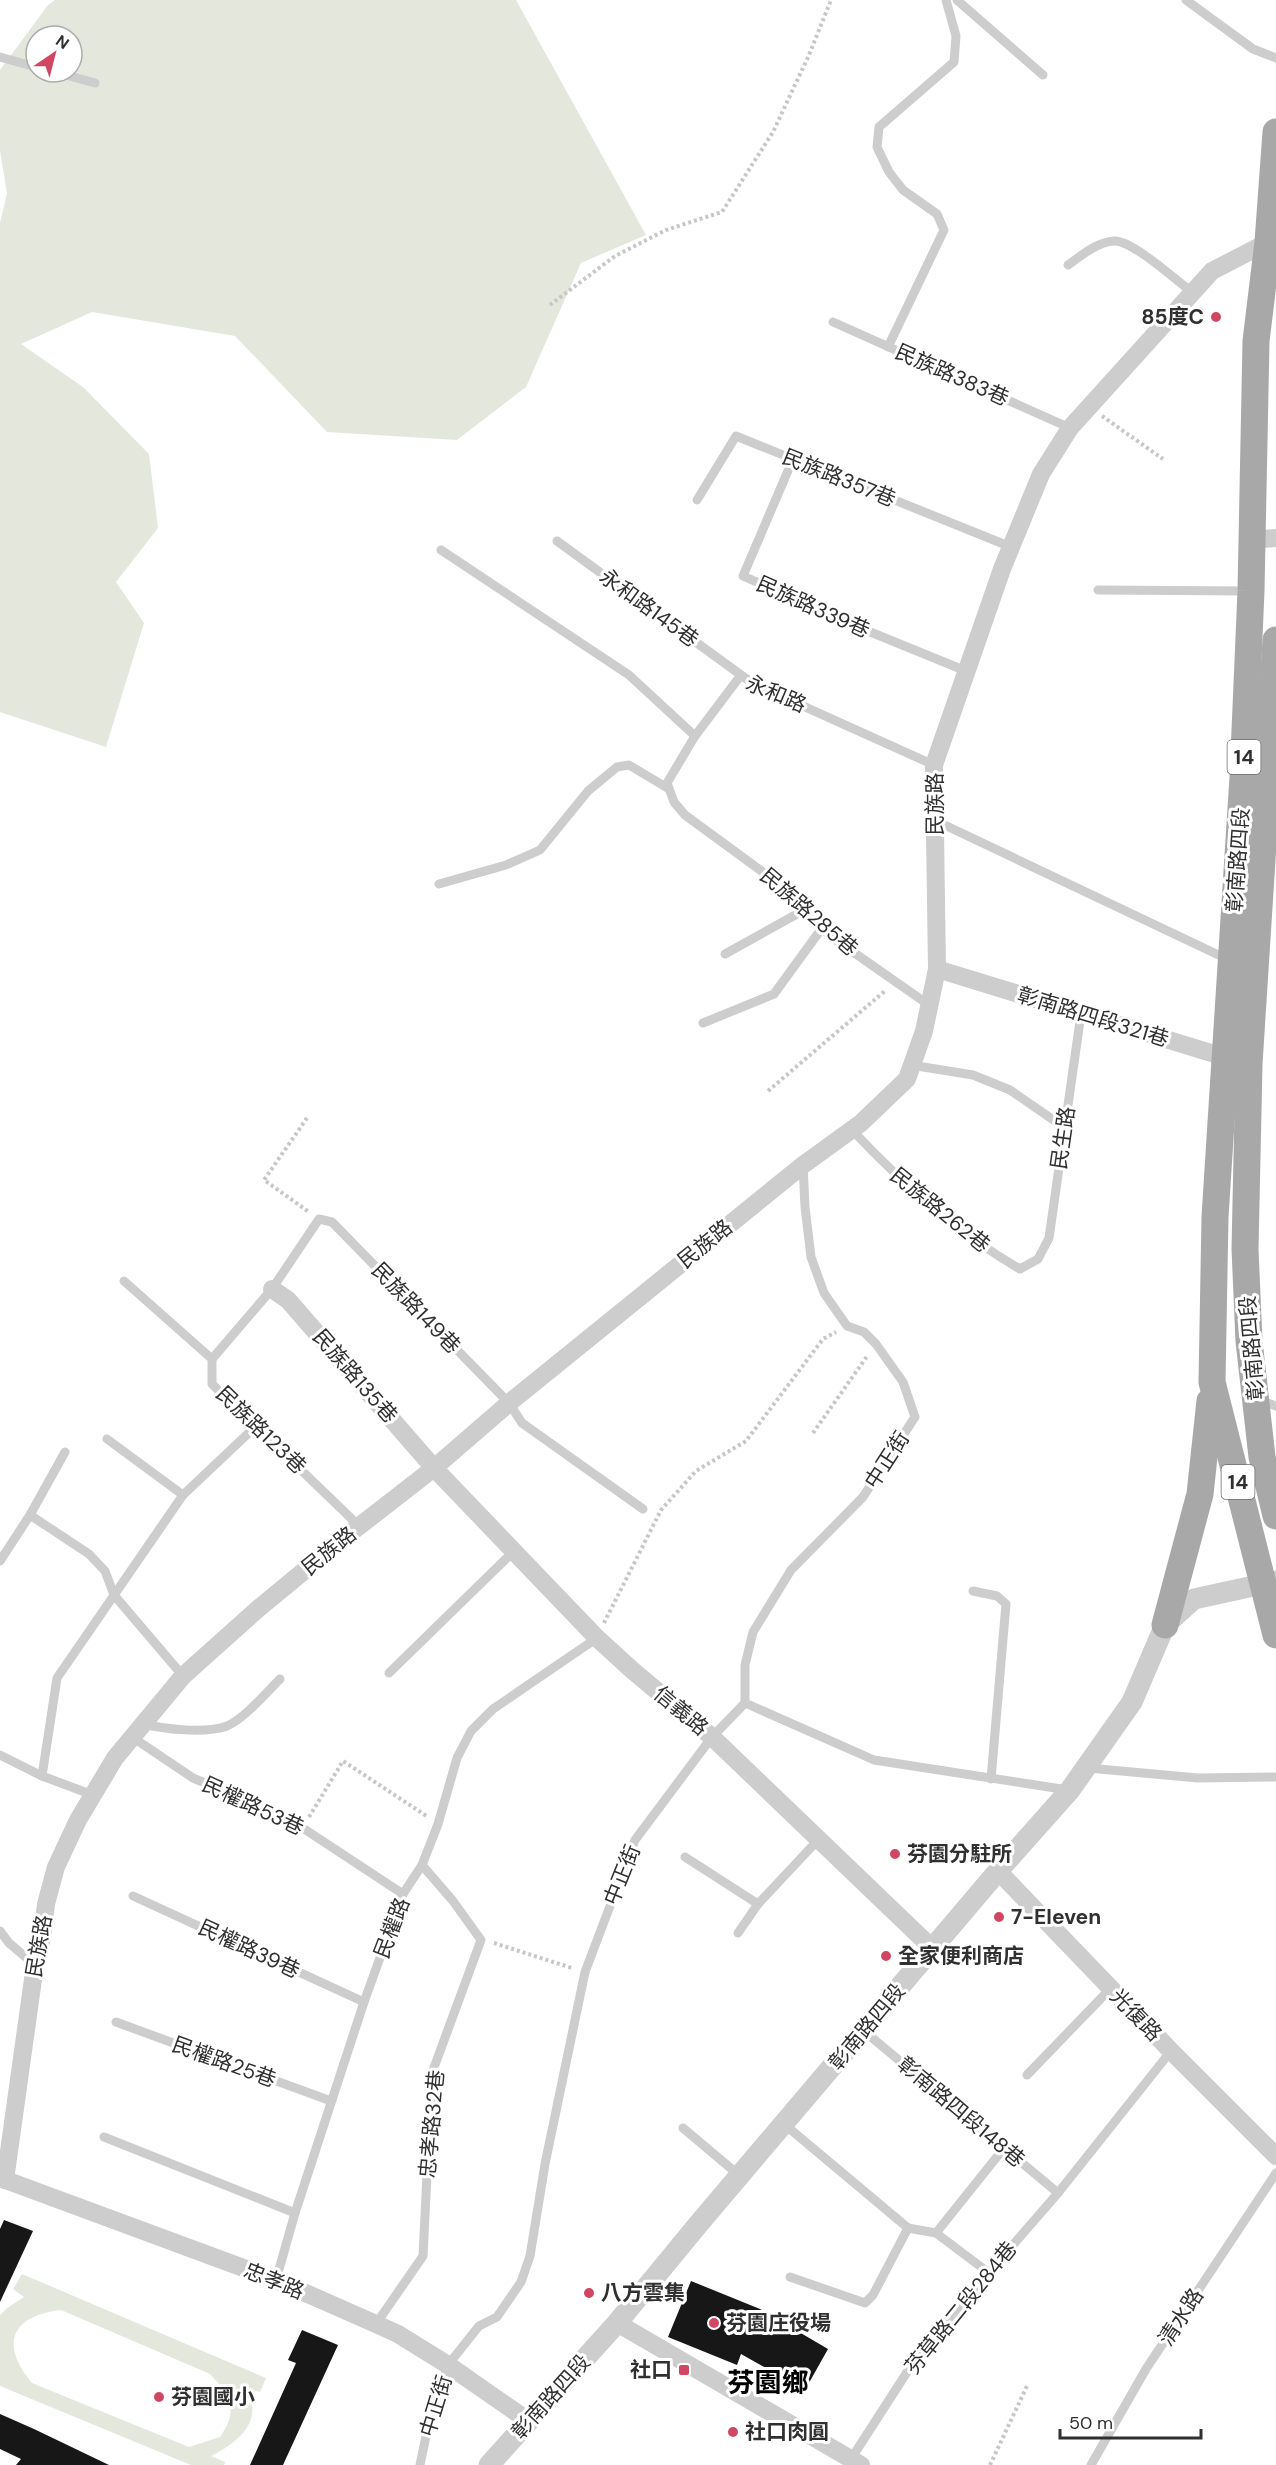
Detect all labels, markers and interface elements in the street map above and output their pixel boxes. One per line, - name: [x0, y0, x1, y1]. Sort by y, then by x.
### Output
- north arrow: [24, 24, 84, 84]
- text: N: [52, 30, 73, 54]
- place label: 85度C: [1141, 303, 1204, 331]
- marker: 85度C: [1209, 310, 1223, 324]
- street label: 民族路383巷: [891, 337, 1013, 413]
- street label: 民族路357巷: [778, 443, 900, 513]
- street label: 永和路145巷: [594, 563, 704, 653]
- street label: 民族路339巷: [752, 570, 874, 644]
- street label: 永和路: [742, 669, 810, 719]
- road number: 14: [1228, 740, 1260, 774]
- street label: 民族路: [921, 773, 949, 836]
- street label: 彰南路四段: [1220, 807, 1256, 913]
- street label: 民族路285巷: [754, 862, 864, 962]
- street label: 彰南路四段321巷: [1014, 981, 1172, 1053]
- street label: 民生路: [1045, 1105, 1081, 1171]
- street label: 民族路262巷: [884, 1161, 996, 1259]
- street label: 民族路: [672, 1213, 738, 1275]
- street label: 民族路149巷: [365, 1256, 467, 1360]
- street label: 彰南路四段: [1233, 1294, 1271, 1402]
- street label: 民族路135巷: [306, 1323, 404, 1429]
- street label: 民族路123巷: [210, 1380, 312, 1480]
- street label: 中正街: [858, 1426, 916, 1494]
- road number: 14: [1222, 1465, 1254, 1499]
- street label: 民族路: [296, 1520, 362, 1582]
- street label: 信義路: [648, 1680, 714, 1742]
- street label: 民權路53巷: [198, 1770, 308, 1842]
- place label: 芬園分駐所: [907, 1840, 1012, 1868]
- street label: 中正街: [597, 1841, 647, 1909]
- marker: 芬園分駐所: [888, 1847, 902, 1861]
- street label: 民權路: [368, 1894, 416, 1962]
- place label: 7-Eleven: [1011, 1903, 1101, 1931]
- marker: 7-Eleven: [992, 1910, 1006, 1924]
- street label: 民族路: [20, 1913, 58, 1979]
- street label: 民權路39巷: [194, 1913, 304, 1985]
- place label: 全家便利商店: [898, 1942, 1024, 1970]
- marker: 全家便利商店: [879, 1949, 893, 1963]
- street label: 彰南路四段: [823, 1978, 911, 2076]
- street label: 光復路: [1104, 1983, 1168, 2047]
- street label: 民權路25巷: [168, 2030, 280, 2094]
- street label: 彰南路四段148巷: [891, 2050, 1031, 2174]
- street label: 忠孝路32巷: [413, 2069, 451, 2179]
- street label: 芬草路二段284巷: [899, 2236, 1023, 2380]
- street label: 忠孝路: [240, 2256, 308, 2306]
- place label: 八方雲集: [601, 2279, 685, 2307]
- street label: 清水路: [1152, 2283, 1210, 2351]
- marker: 八方雲集: [582, 2286, 596, 2300]
- place label: 芬園庄役場: [726, 2309, 831, 2337]
- marker: 芬園庄役場: [707, 2316, 721, 2330]
- street label: 彰南路四段: [505, 2349, 597, 2445]
- place label: 社口: [630, 2356, 672, 2384]
- marker: 社口: [677, 2363, 691, 2377]
- district label: 芬園鄉: [728, 2365, 809, 2400]
- street label: 中正街: [413, 2372, 459, 2440]
- place label: 芬園國小: [171, 2383, 255, 2411]
- marker: 芬園國小: [152, 2390, 166, 2404]
- scale bar: [1060, 2402, 1201, 2440]
- text: 50 m: [1069, 2411, 1113, 2435]
- place label: 社口肉圓: [745, 2418, 829, 2446]
- marker: 社口肉圓: [726, 2425, 740, 2439]

